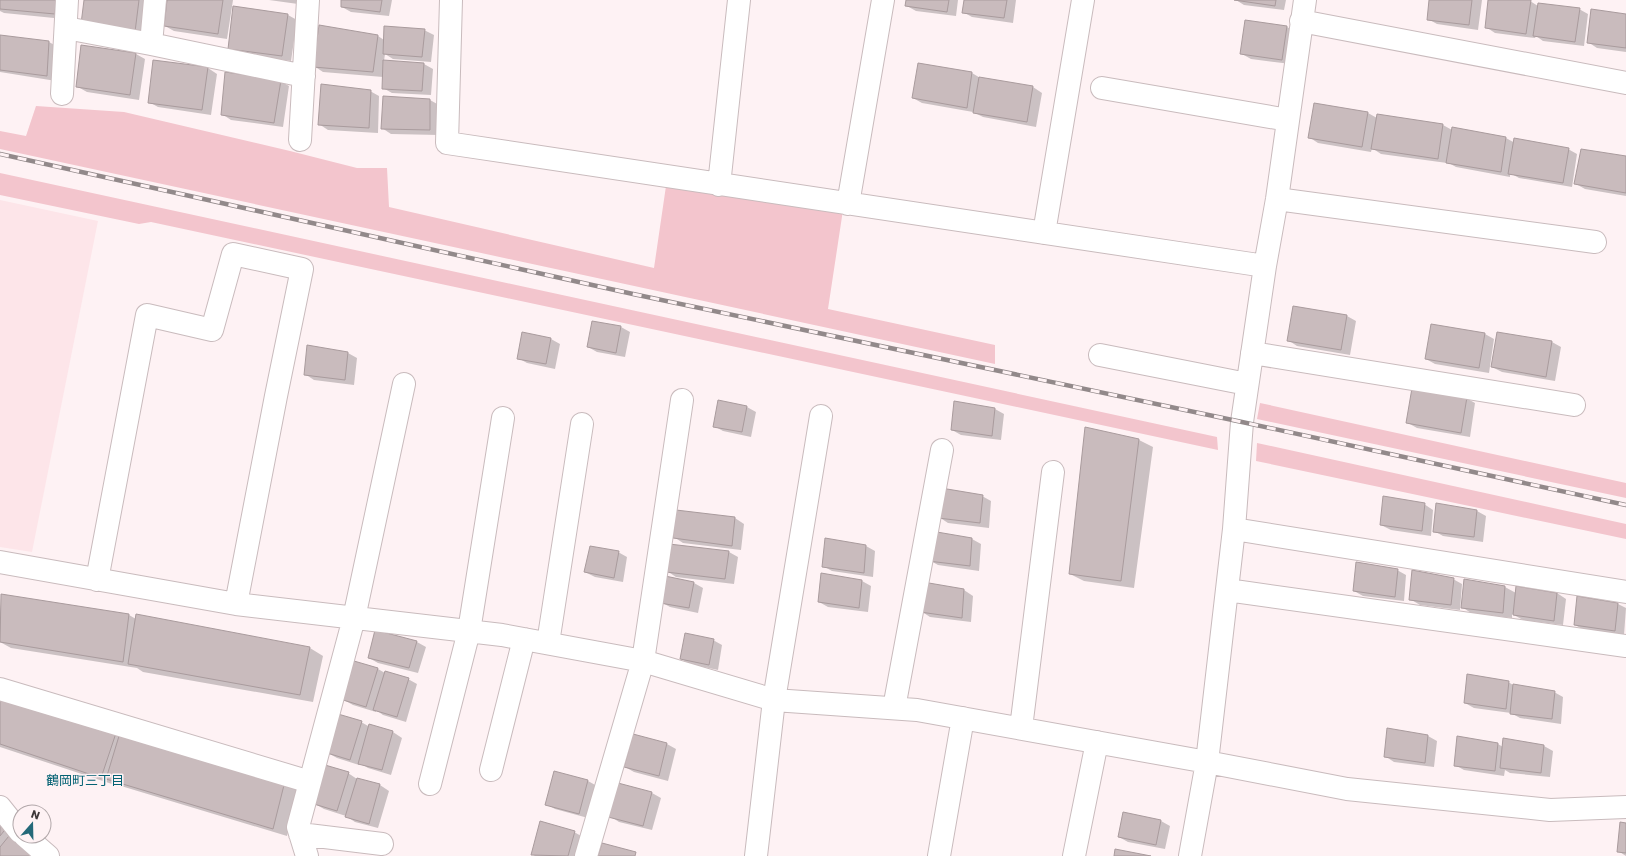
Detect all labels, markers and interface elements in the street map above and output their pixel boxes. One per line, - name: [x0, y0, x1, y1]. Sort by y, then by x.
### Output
- district label: 鶴岡町三丁目: [46, 771, 124, 790]
- north arrow: [12, 804, 52, 844]
- text: N: [29, 806, 42, 824]

